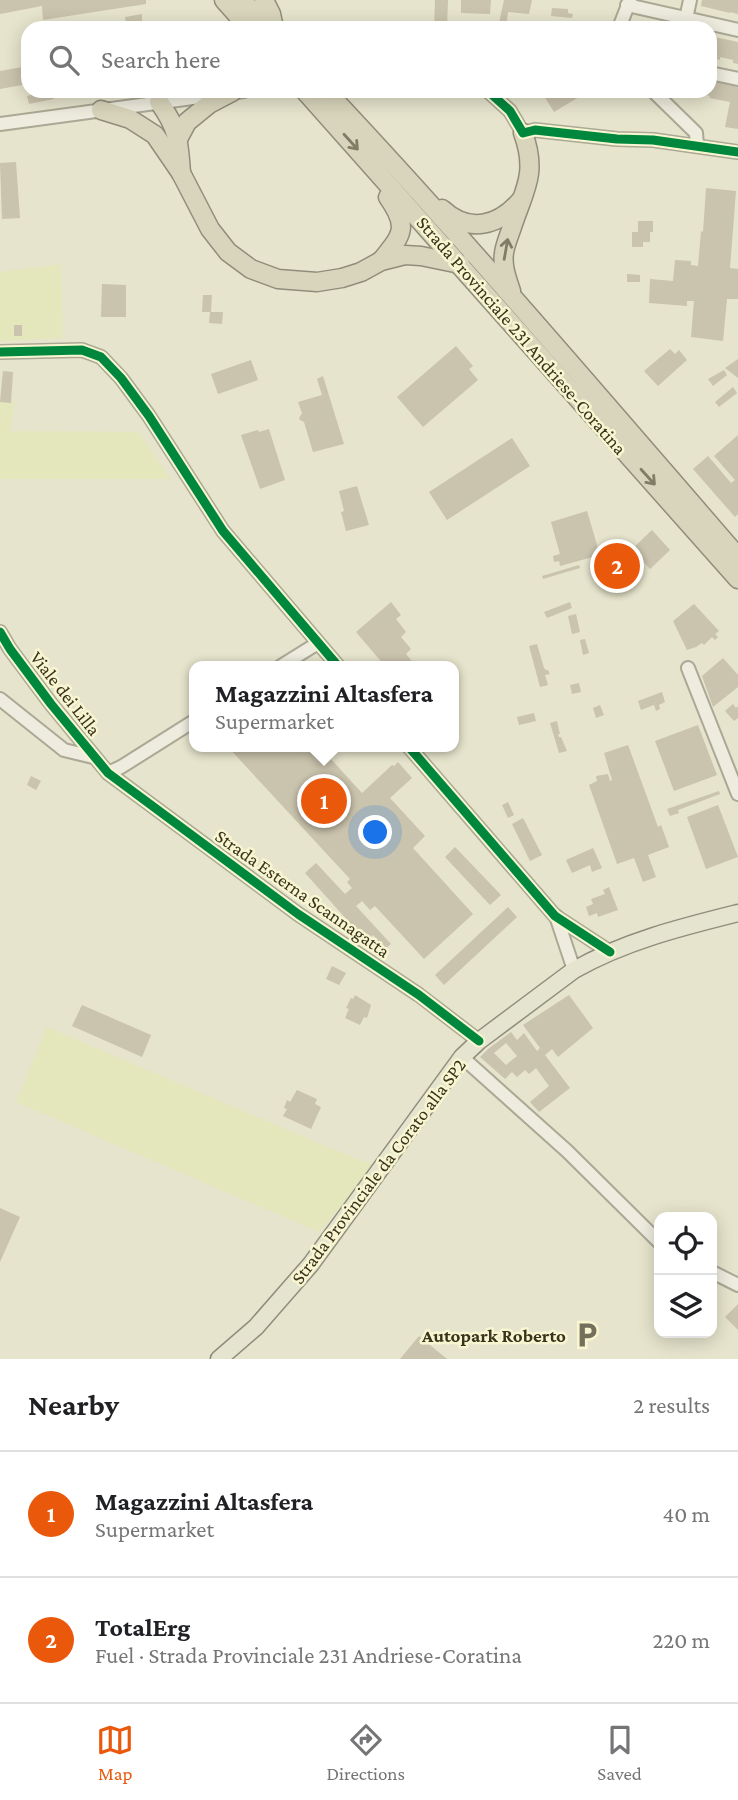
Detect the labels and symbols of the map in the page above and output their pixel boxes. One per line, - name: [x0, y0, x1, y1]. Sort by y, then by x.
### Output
- one-way arrow: [343, 133, 359, 151]
- street label: Strada Provinciale 231 Andriese-Coratina: [412, 212, 631, 459]
- one-way arrow: [500, 238, 513, 261]
- one-way arrow: [640, 468, 656, 486]
- pin: 2: [594, 540, 640, 592]
- street label: Viale dei Lilla: [26, 647, 105, 740]
- pin: 1: [301, 775, 347, 827]
- your location: [358, 815, 392, 849]
- street label: Strada Esterna Scannagatta: [211, 825, 394, 962]
- street label: Strada Provinciale da Corato alla SP2: [287, 1055, 470, 1288]
- parking icon: Autopark Roberto: [572, 1320, 602, 1350]
- place label: Autopark Roberto: [421, 1325, 566, 1346]

